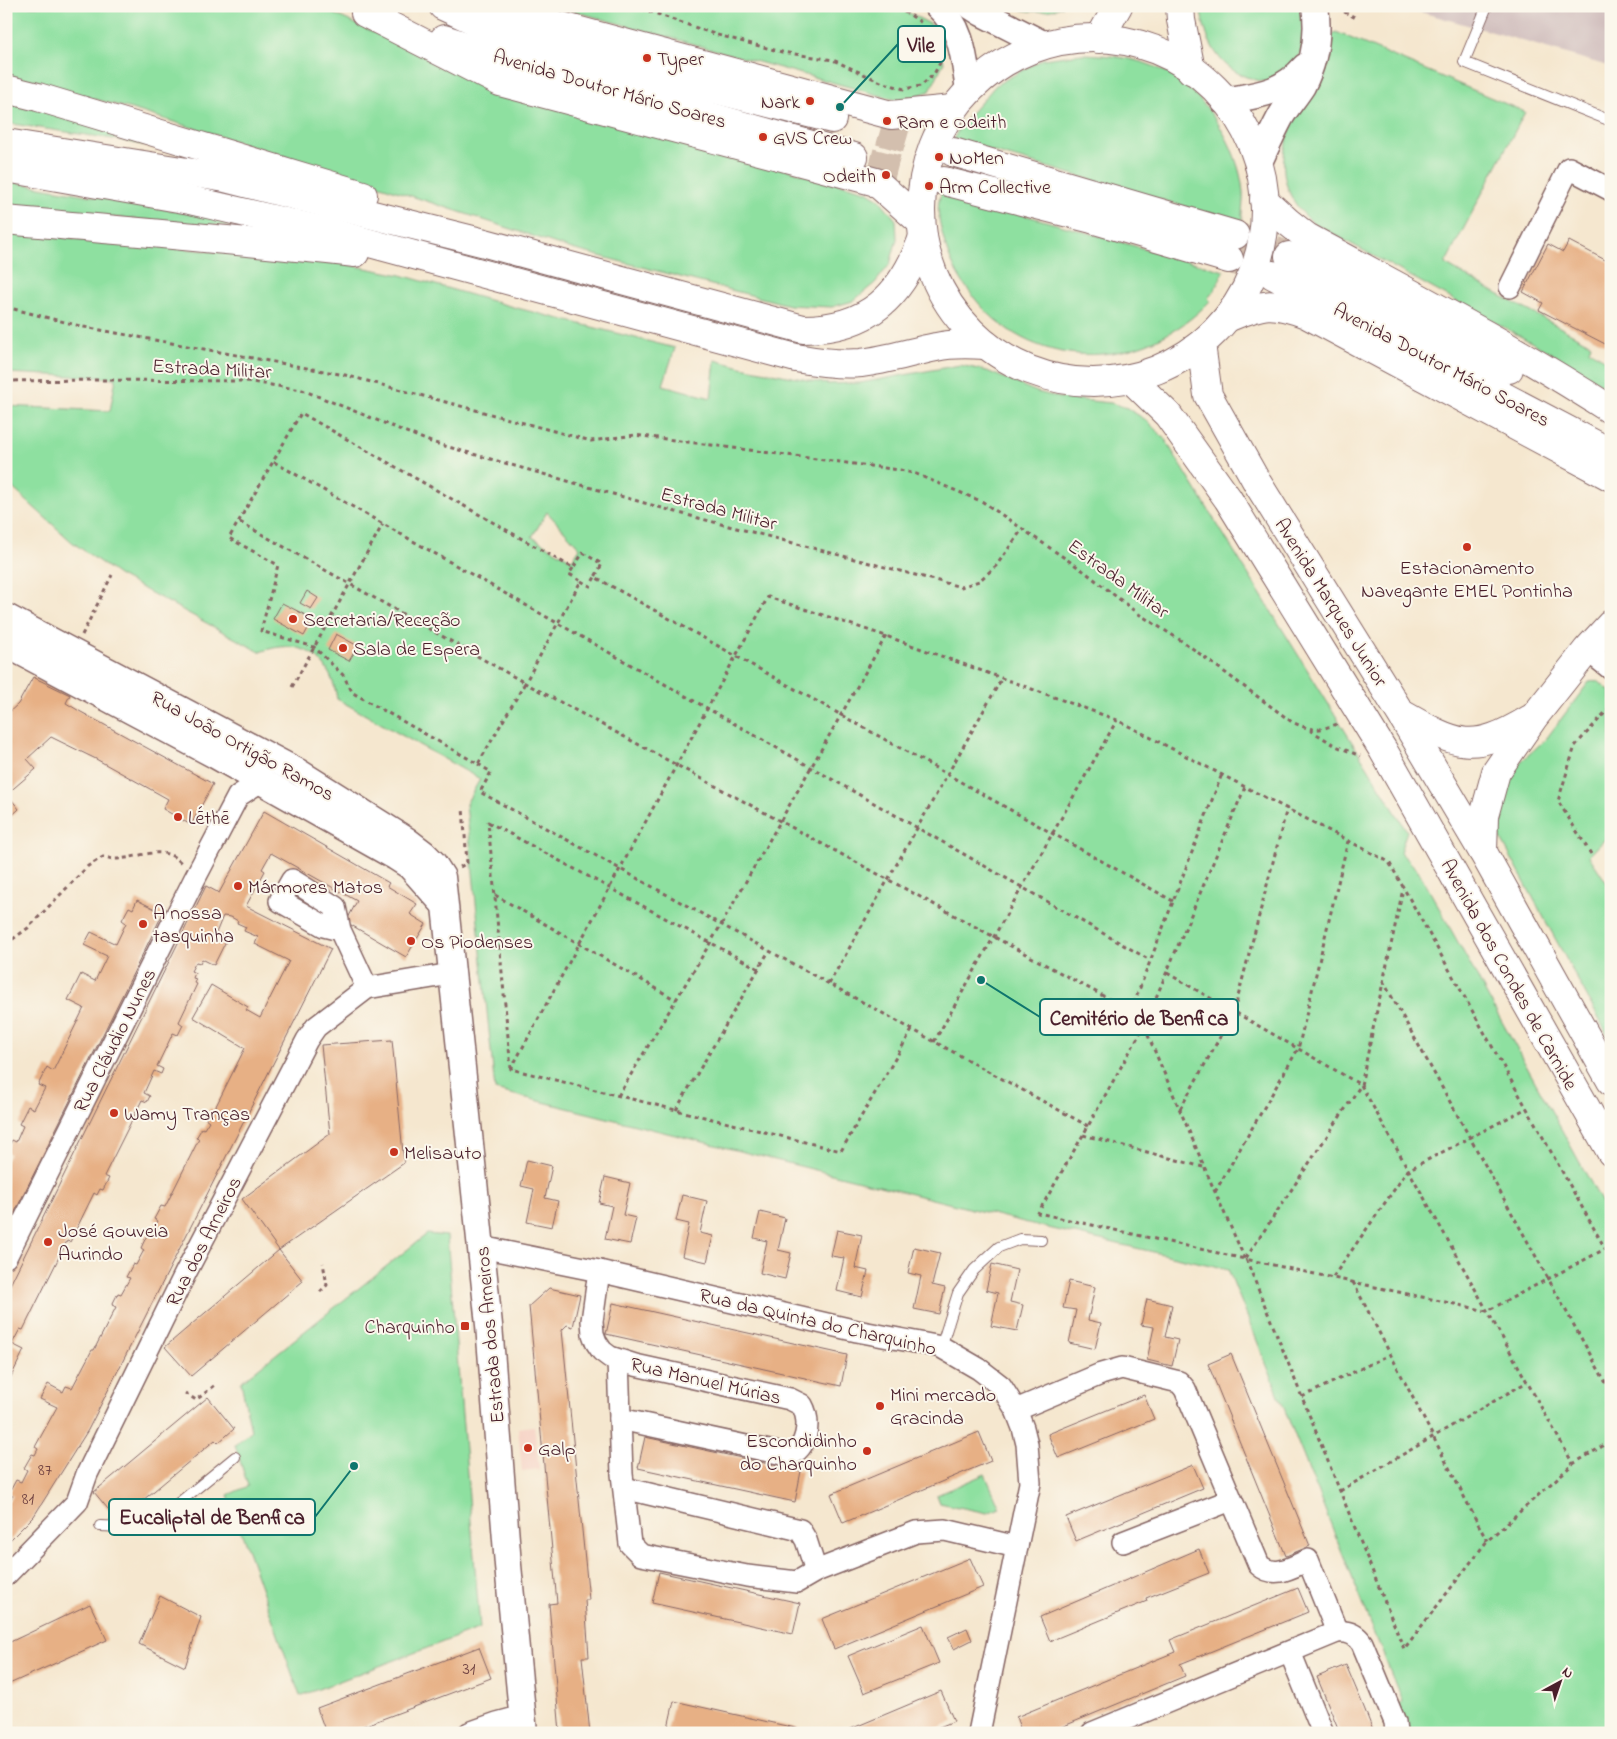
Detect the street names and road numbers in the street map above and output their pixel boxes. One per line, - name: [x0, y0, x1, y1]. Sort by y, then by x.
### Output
- street label: Avenida Doutor Mário Soares: [489, 43, 729, 138]
- street label: Avenida Doutor Mário Soares: [1327, 297, 1554, 436]
- street label: Estrada Militar: [151, 353, 273, 388]
- street label: Estrada Militar: [657, 481, 781, 540]
- street label: Avenida Marques Junior: [1266, 513, 1394, 694]
- street label: Estrada Militar: [1061, 533, 1175, 627]
- street label: Rua João Ortigão Ramos: [144, 685, 339, 811]
- street label: Avenida dos Condes de Carnide: [1432, 854, 1584, 1096]
- street label: Rua Cláudio Nunes: [67, 964, 165, 1118]
- street label: Rua dos Arneiros: [160, 1172, 251, 1312]
- street label: Estrada dos Arneiros: [469, 1245, 514, 1425]
- street label: Rua da Quinta do Charquinho: [696, 1282, 939, 1365]
- street label: Rua Manuel Múrias: [627, 1351, 784, 1414]

